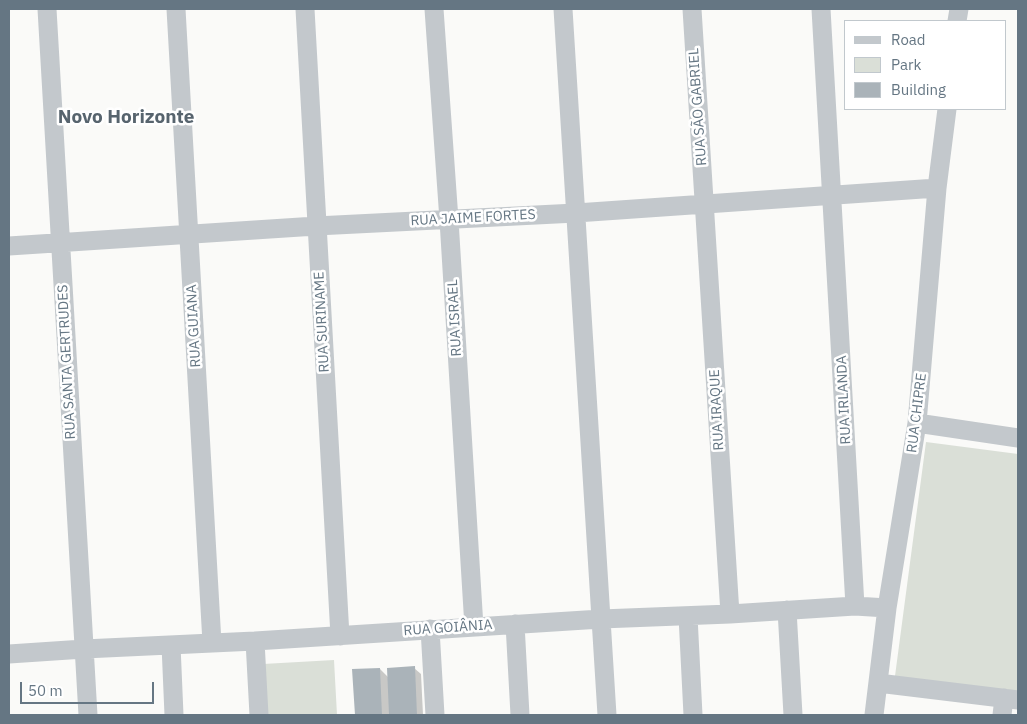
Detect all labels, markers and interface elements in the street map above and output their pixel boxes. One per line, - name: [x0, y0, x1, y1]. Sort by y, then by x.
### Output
- legend: [844, 20, 1007, 110]
- text: Road: [891, 30, 926, 49]
- street label: RUA SÃO GABRIEL: [686, 48, 710, 166]
- text: Park: [891, 55, 921, 74]
- text: Building: [891, 80, 946, 99]
- district label: Novo Horizonte: [58, 107, 194, 129]
- street label: RUA JAIME FORTES: [410, 206, 536, 230]
- street label: RUA SURINAME: [311, 271, 333, 373]
- street label: RUA ISRAEL: [445, 279, 465, 357]
- street label: RUA SANTA GERTRUDES: [55, 284, 79, 440]
- street label: RUA GUIANA: [183, 284, 205, 368]
- street label: RUA IRLANDA: [833, 355, 855, 445]
- street label: RUA IRAQUE: [706, 369, 728, 451]
- street label: RUA CHIPRE: [904, 372, 930, 454]
- street label: RUA GOIÂNIA: [403, 617, 493, 639]
- scale bar: [22, 672, 156, 704]
- text: 50 m: [28, 681, 63, 700]

